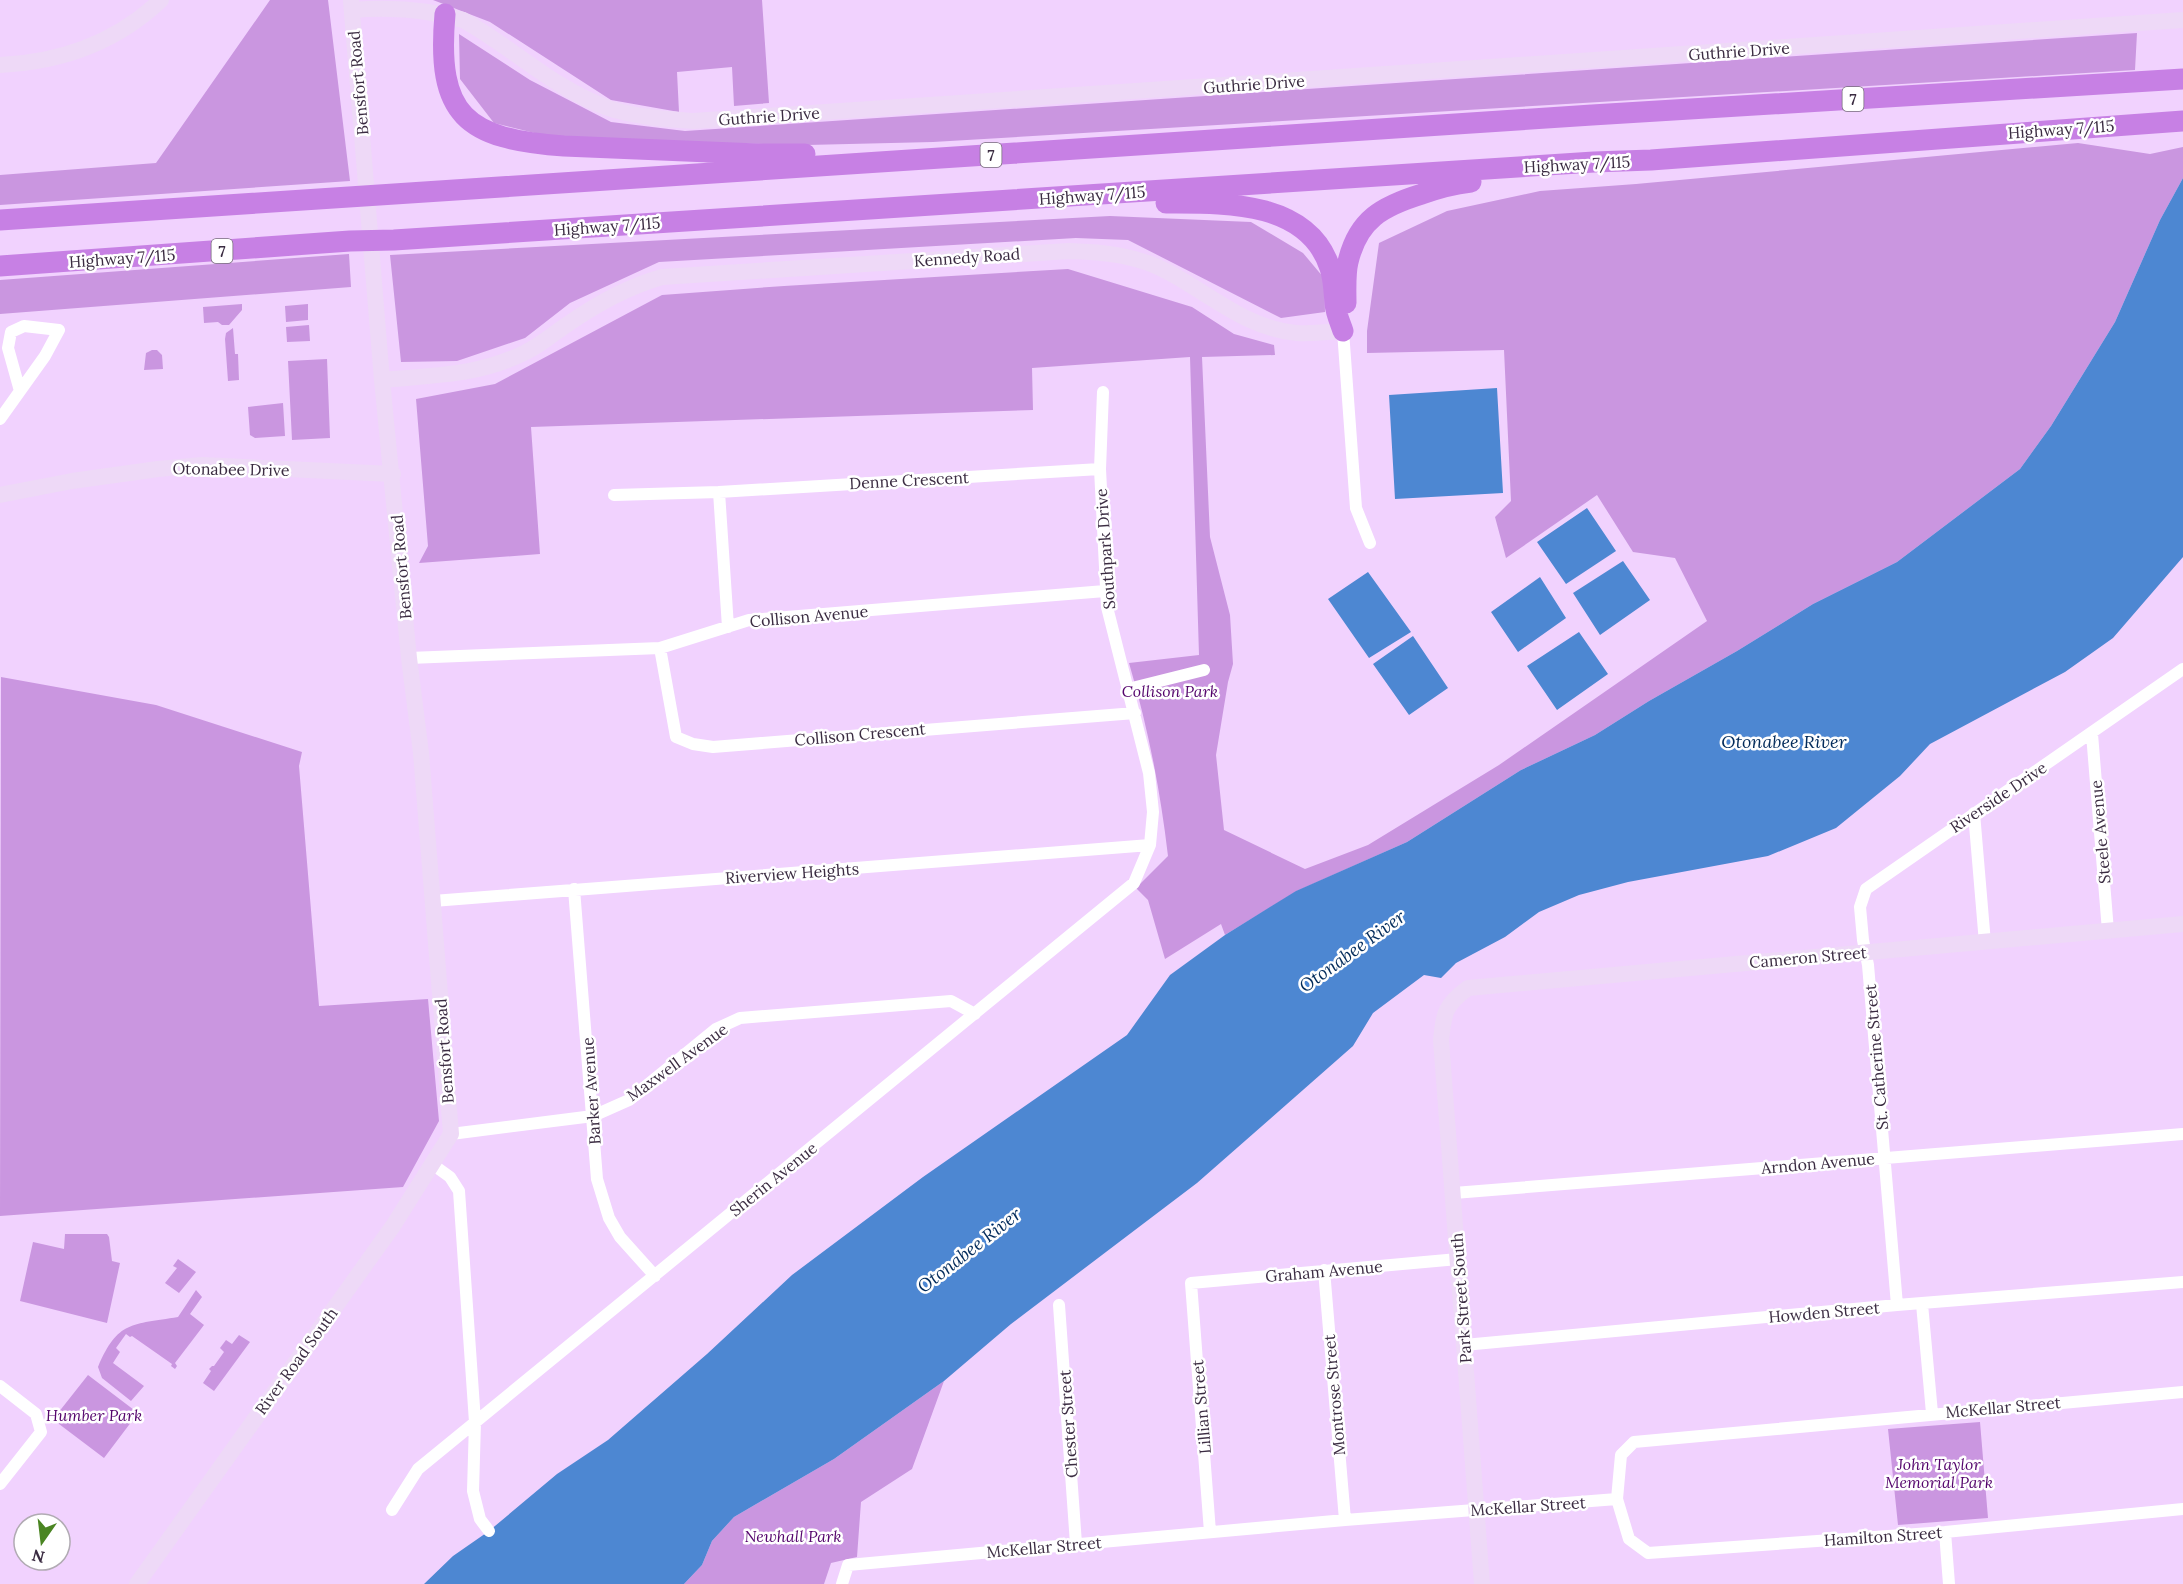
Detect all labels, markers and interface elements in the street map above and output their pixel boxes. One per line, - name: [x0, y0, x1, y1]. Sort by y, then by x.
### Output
- street label: Bensfort Road: [343, 29, 373, 136]
- street label: Guthrie Drive: [1688, 37, 1791, 65]
- street label: Guthrie Drive: [1203, 70, 1306, 98]
- road number: 7: [1842, 87, 1864, 111]
- street label: Guthrie Drive: [718, 102, 821, 130]
- street label: Highway 7/115: [2007, 115, 2115, 144]
- road number: 7: [980, 143, 1002, 167]
- street label: Highway 7/115: [1523, 151, 1631, 178]
- street label: Highway 7/115: [1038, 181, 1146, 210]
- street label: Highway 7/115: [553, 212, 661, 241]
- road number: 7: [212, 239, 232, 263]
- street label: Kennedy Road: [913, 243, 1021, 271]
- street label: Highway 7/115: [68, 244, 176, 273]
- street label: Otonabee Drive: [172, 458, 290, 480]
- street label: Denne Crescent: [849, 467, 970, 493]
- street label: Southpark Drive: [1091, 487, 1119, 610]
- street label: Bensfort Road: [386, 513, 416, 620]
- street label: Collison Avenue: [749, 601, 869, 631]
- park label: Collison Park: [1122, 681, 1218, 701]
- street label: Collison Crescent: [794, 718, 927, 750]
- water label: Otonabee River: [1721, 730, 1848, 753]
- street label: Riverside Drive: [1946, 757, 2051, 837]
- street label: Steele Avenue: [2085, 779, 2114, 885]
- street label: Riverview Heights: [724, 858, 860, 888]
- water label: Otonabee River: [1294, 904, 1410, 997]
- street label: Cameron Street: [1748, 942, 1868, 972]
- street label: St. Catherine Street: [1860, 982, 1892, 1131]
- street label: Bensfort Road: [430, 998, 458, 1104]
- street label: Maxwell Avenue: [623, 1018, 732, 1105]
- street label: Barker Avenue: [577, 1036, 605, 1145]
- street label: Sherin Avenue: [725, 1137, 821, 1220]
- street label: Arndon Avenue: [1759, 1148, 1876, 1178]
- water label: Otonabee River: [912, 1202, 1026, 1298]
- street label: Park Street South: [1446, 1232, 1476, 1364]
- street label: Graham Avenue: [1264, 1256, 1384, 1286]
- street label: Howden Street: [1768, 1297, 1881, 1327]
- street label: River Road South: [250, 1303, 342, 1418]
- street label: Montrose Street: [1319, 1333, 1349, 1456]
- street label: Lillian Street: [1187, 1358, 1215, 1455]
- street label: Chester Street: [1054, 1369, 1082, 1479]
- street label: McKellar Street: [1945, 1392, 2062, 1422]
- park label: Humber Park: [46, 1405, 142, 1425]
- park label: John Taylor Memorial Park: [1885, 1454, 1993, 1492]
- street label: McKellar Street: [1470, 1492, 1587, 1520]
- north arrow: [12, 1512, 72, 1572]
- street label: Hamilton Street: [1823, 1522, 1944, 1550]
- park label: Newhall Park: [744, 1526, 842, 1546]
- street label: McKellar Street: [986, 1532, 1103, 1562]
- text: N: [30, 1545, 47, 1568]

